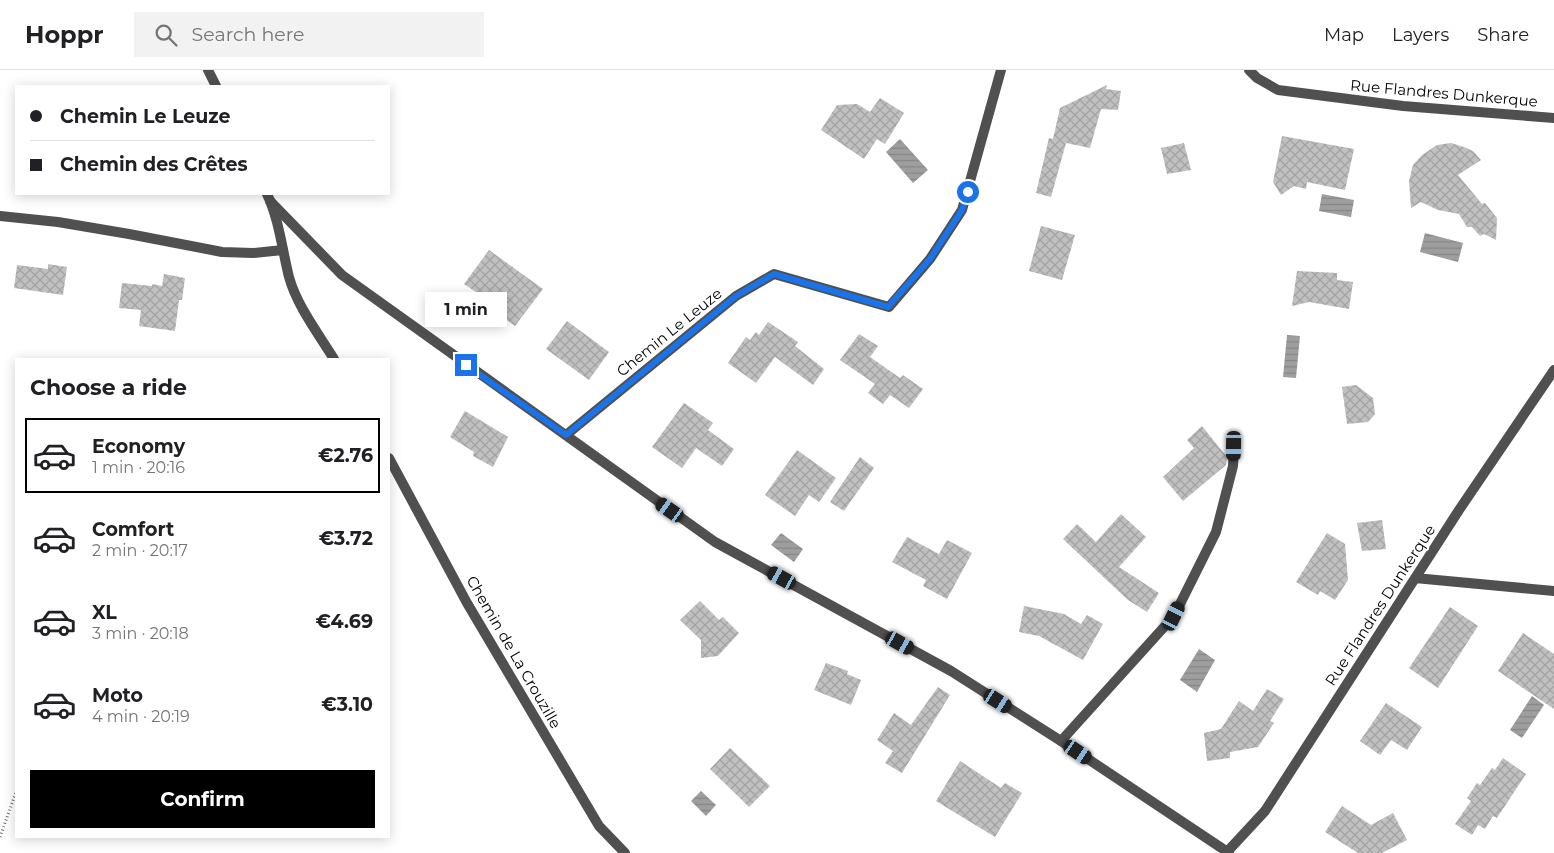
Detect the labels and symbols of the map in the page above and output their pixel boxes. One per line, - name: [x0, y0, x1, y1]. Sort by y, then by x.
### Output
- street label: Rue Flandres Dunkerque: [1349, 75, 1539, 111]
- route start: [957, 181, 979, 203]
- street label: Chemin Le Leuze: [612, 284, 726, 380]
- callout: 1 min: [425, 292, 507, 328]
- route end: [455, 354, 477, 376]
- car: [1226, 431, 1241, 461]
- car: [653, 495, 686, 525]
- street label: Rue Flandres Dunkerque: [1321, 521, 1439, 689]
- car: [765, 564, 798, 592]
- street label: Chemin de La Crouzille: [462, 572, 566, 732]
- car: [1160, 599, 1187, 633]
- car: [883, 629, 916, 657]
- car: [981, 687, 1014, 715]
- car: [1061, 737, 1094, 767]

